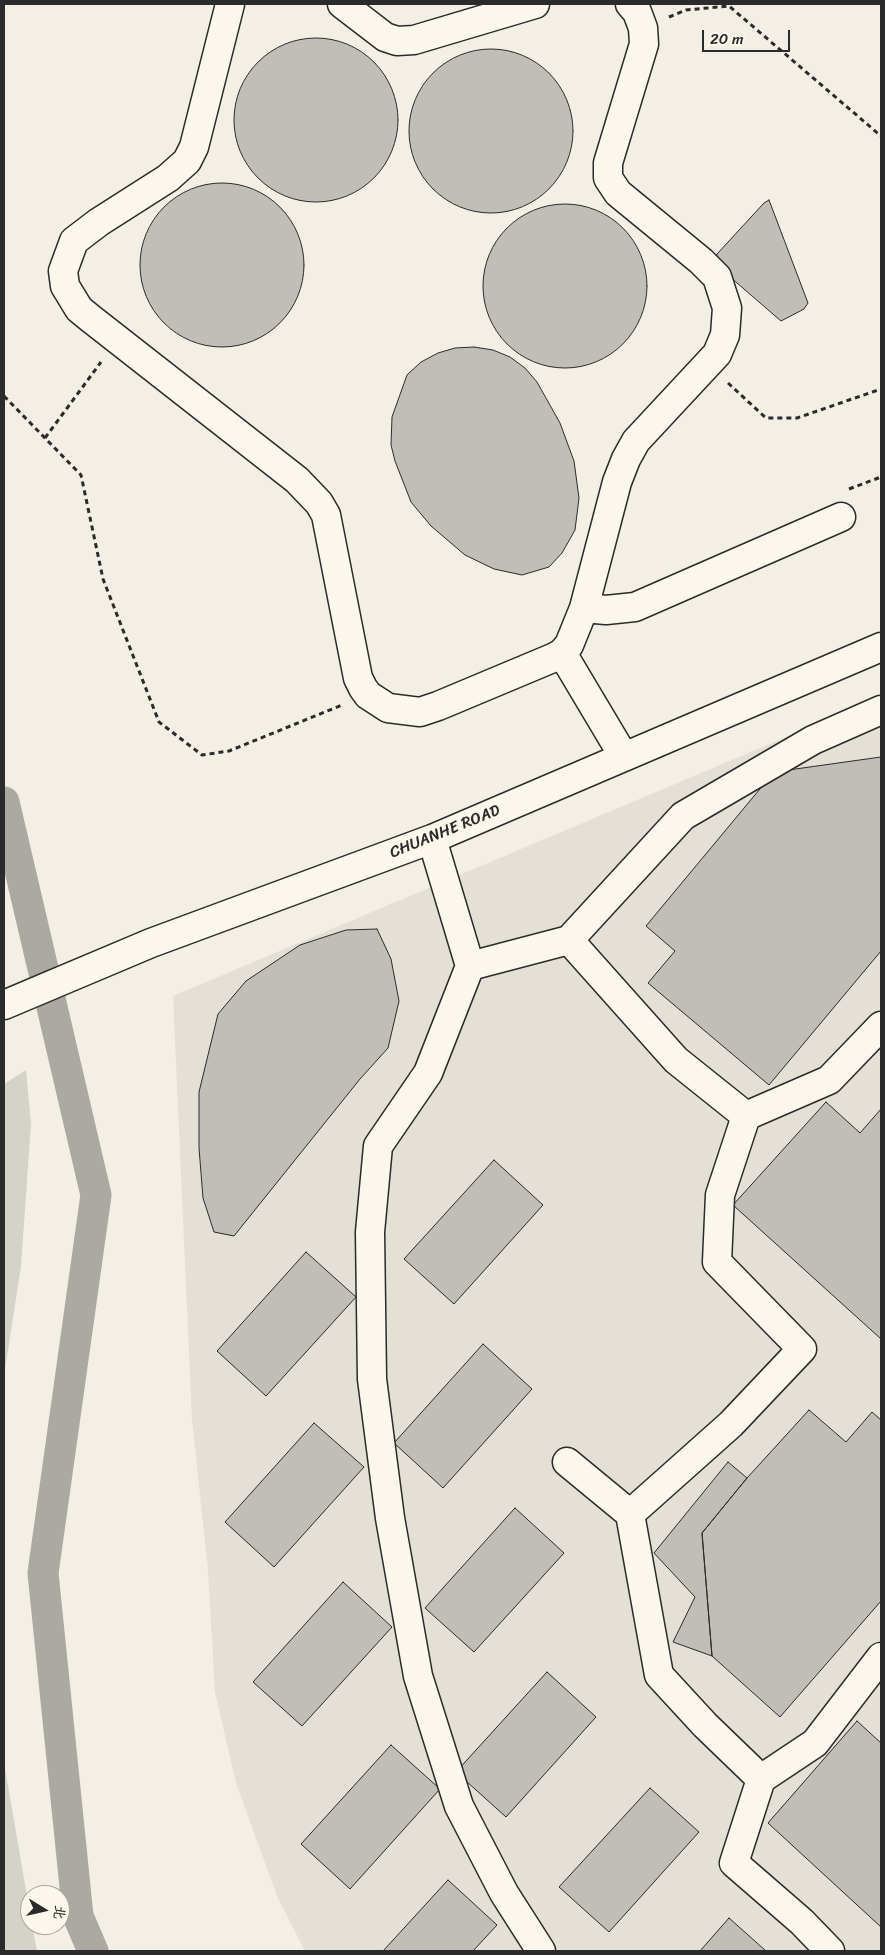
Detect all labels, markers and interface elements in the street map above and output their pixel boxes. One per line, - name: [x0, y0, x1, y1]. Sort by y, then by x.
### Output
- scale bar: [705, 20, 792, 52]
- text: 20 m: [710, 26, 744, 52]
- street label: CHUANHE ROAD: [387, 801, 503, 863]
- north arrow: [20, 1885, 70, 1935]
- text: 北: [46, 1903, 73, 1921]

